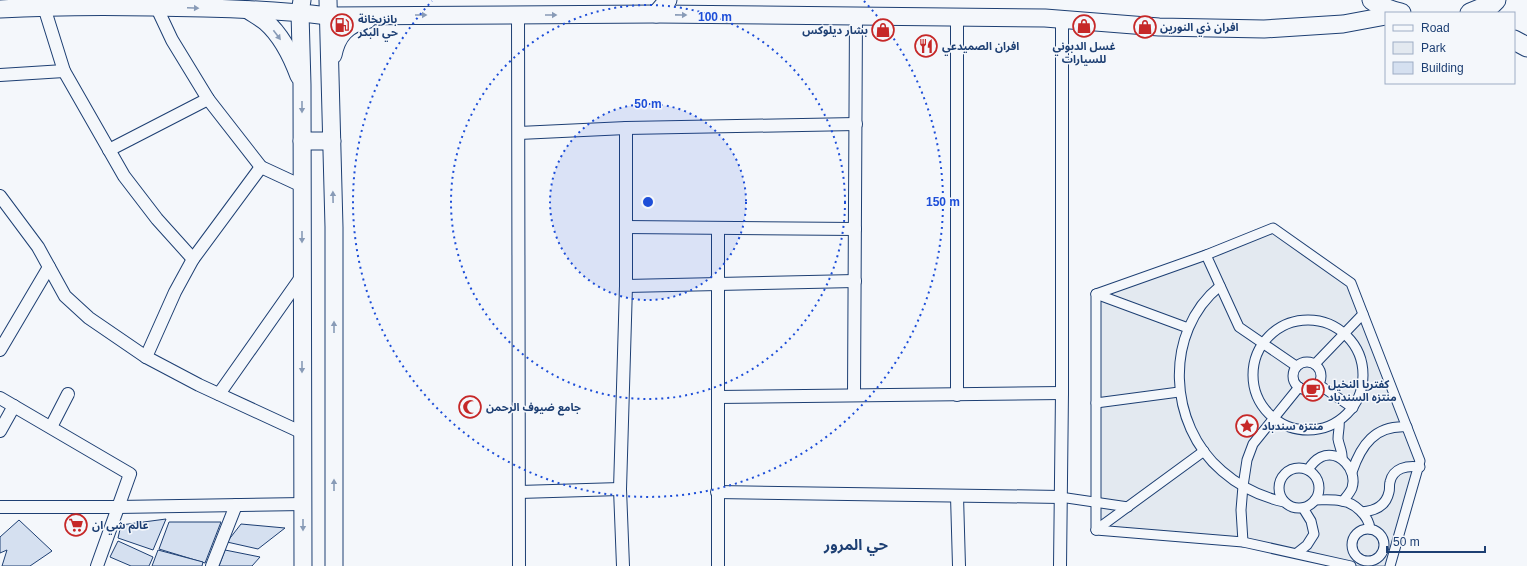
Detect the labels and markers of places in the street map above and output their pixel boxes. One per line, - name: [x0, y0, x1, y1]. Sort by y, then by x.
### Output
- fuel station icon: بانزيخانة حي البكر: [329, 12, 355, 38]
- place label: بانزيخانة حي البكر: [357, 13, 398, 42]
- shop icon: غسل الدبوني للسيارات: [1071, 13, 1097, 39]
- shop icon: افران ذي النورين: [1132, 14, 1158, 40]
- shop icon: بشار ديلوكس: [870, 17, 896, 43]
- place label: افران ذي النورين: [1160, 21, 1238, 37]
- place label: بشار ديلوكس: [802, 24, 868, 37]
- restaurant icon: افران الصميدعي: [913, 33, 939, 59]
- place label: افران الصميدعي: [942, 40, 1019, 56]
- place label: غسل الدبوني للسيارات: [1052, 40, 1116, 66]
- centre of rings: [641, 195, 655, 209]
- cafe icon: كفتريا النخيل منتزه السندباد: [1300, 377, 1326, 403]
- place label: كفتريا النخيل منتزه السندباد: [1328, 378, 1397, 404]
- mosque icon: جامع ضيوف الرحمن: [457, 394, 483, 420]
- place label: جامع ضيوف الرحمن: [486, 401, 581, 416]
- place icon: منتزه سندباد: [1234, 413, 1260, 439]
- place label: منتزه سندباد: [1262, 420, 1324, 433]
- supermarket icon: عالم شي ان: [63, 512, 89, 538]
- place label: عالم شي ان: [92, 519, 149, 535]

